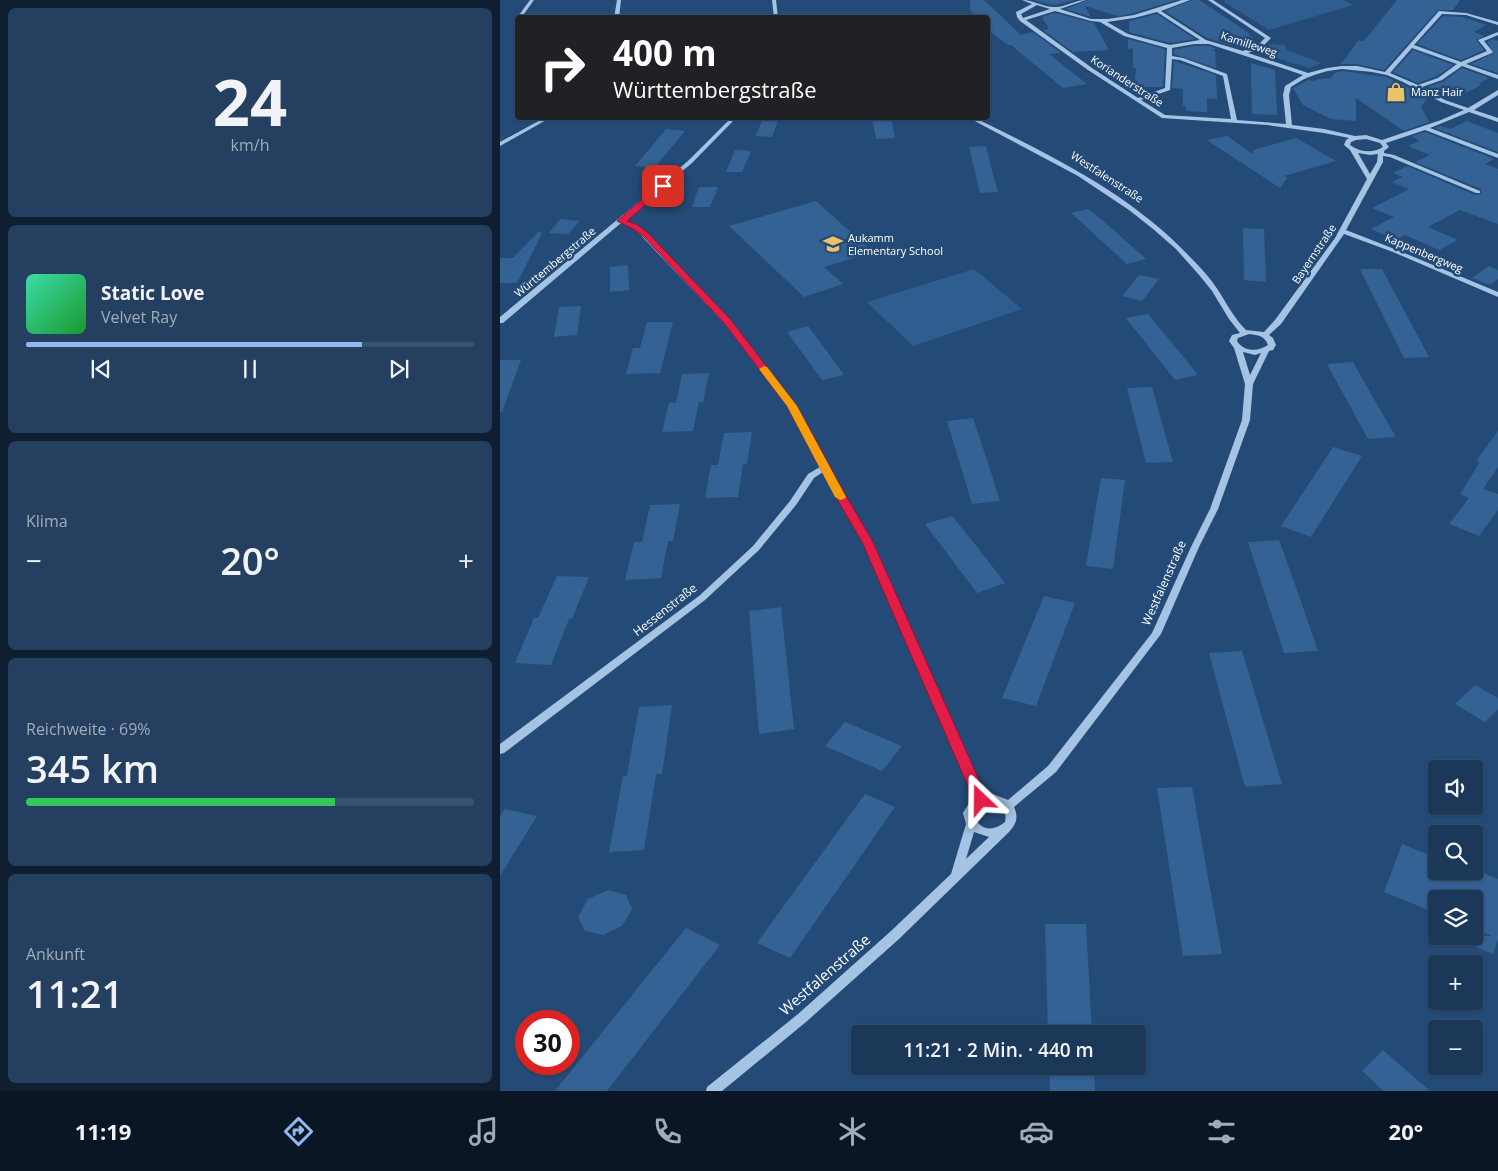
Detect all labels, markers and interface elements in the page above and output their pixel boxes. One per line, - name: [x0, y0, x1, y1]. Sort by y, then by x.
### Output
- street label: Kamilleweg: [1219, 27, 1279, 60]
- text: 400 m: [613, 29, 717, 76]
- icon: right: [530, 35, 595, 100]
- street label: Korianderstraße: [1088, 52, 1166, 110]
- text: 24: [213, 57, 287, 145]
- text: Württembergstraße: [613, 74, 817, 104]
- shop icon: Manz Hair: [1385, 81, 1407, 103]
- place label: Manz Hair: [1411, 84, 1464, 99]
- text: km/h: [231, 134, 269, 156]
- street label: Westfalenstraße: [1068, 147, 1147, 206]
- pin: [642, 165, 684, 207]
- icon: arrive: [649, 172, 677, 200]
- street label: Bayernstraße: [1288, 221, 1339, 286]
- street label: Württembergstraße: [511, 223, 598, 300]
- street label: Kappenbergweg: [1383, 229, 1465, 276]
- place label: Aukamm Elementary School: [848, 230, 943, 258]
- school or university icon: Aukamm Elementary School: [822, 233, 844, 255]
- text: Static Love: [101, 280, 204, 306]
- text: Velvet Ray: [101, 306, 177, 328]
- icon: previous: [87, 355, 115, 383]
- icon: pause: [236, 355, 264, 383]
- icon: next: [385, 355, 413, 383]
- text: Klima: [26, 510, 68, 532]
- text: 20°: [220, 534, 280, 586]
- street label: Westfalenstraße: [1137, 537, 1190, 628]
- text: −: [26, 541, 42, 579]
- text: +: [458, 541, 474, 579]
- street label: Hessenstraße: [629, 579, 700, 640]
- text: Reichweite · 69%: [26, 718, 151, 740]
- text: 345 km: [26, 742, 159, 794]
- map controls: [1428, 760, 1483, 1075]
- button: sound: [1428, 760, 1483, 815]
- position arrow: [954, 773, 1006, 825]
- button: search: [1428, 825, 1483, 880]
- button: layers: [1428, 890, 1483, 945]
- street label: Westfalenstraße: [775, 929, 874, 1019]
- text: Ankunft: [26, 943, 85, 965]
- button: +: [1428, 955, 1483, 1010]
- text: 11:21: [26, 967, 123, 1019]
- speed limit sign: 30: [515, 1010, 580, 1075]
- button: −: [1428, 1020, 1483, 1075]
- text: 11:21 · 2 Min. · 440 m: [903, 1037, 1094, 1063]
- icon: directions: [281, 1114, 316, 1149]
- icon: music: [466, 1114, 501, 1149]
- icon: phone: [650, 1114, 685, 1149]
- icon: climate: [835, 1114, 870, 1149]
- icon: car: [1019, 1114, 1054, 1149]
- icon: filters: [1204, 1114, 1239, 1149]
- text: 11:19: [75, 1116, 131, 1146]
- text: 20°: [1389, 1116, 1423, 1146]

